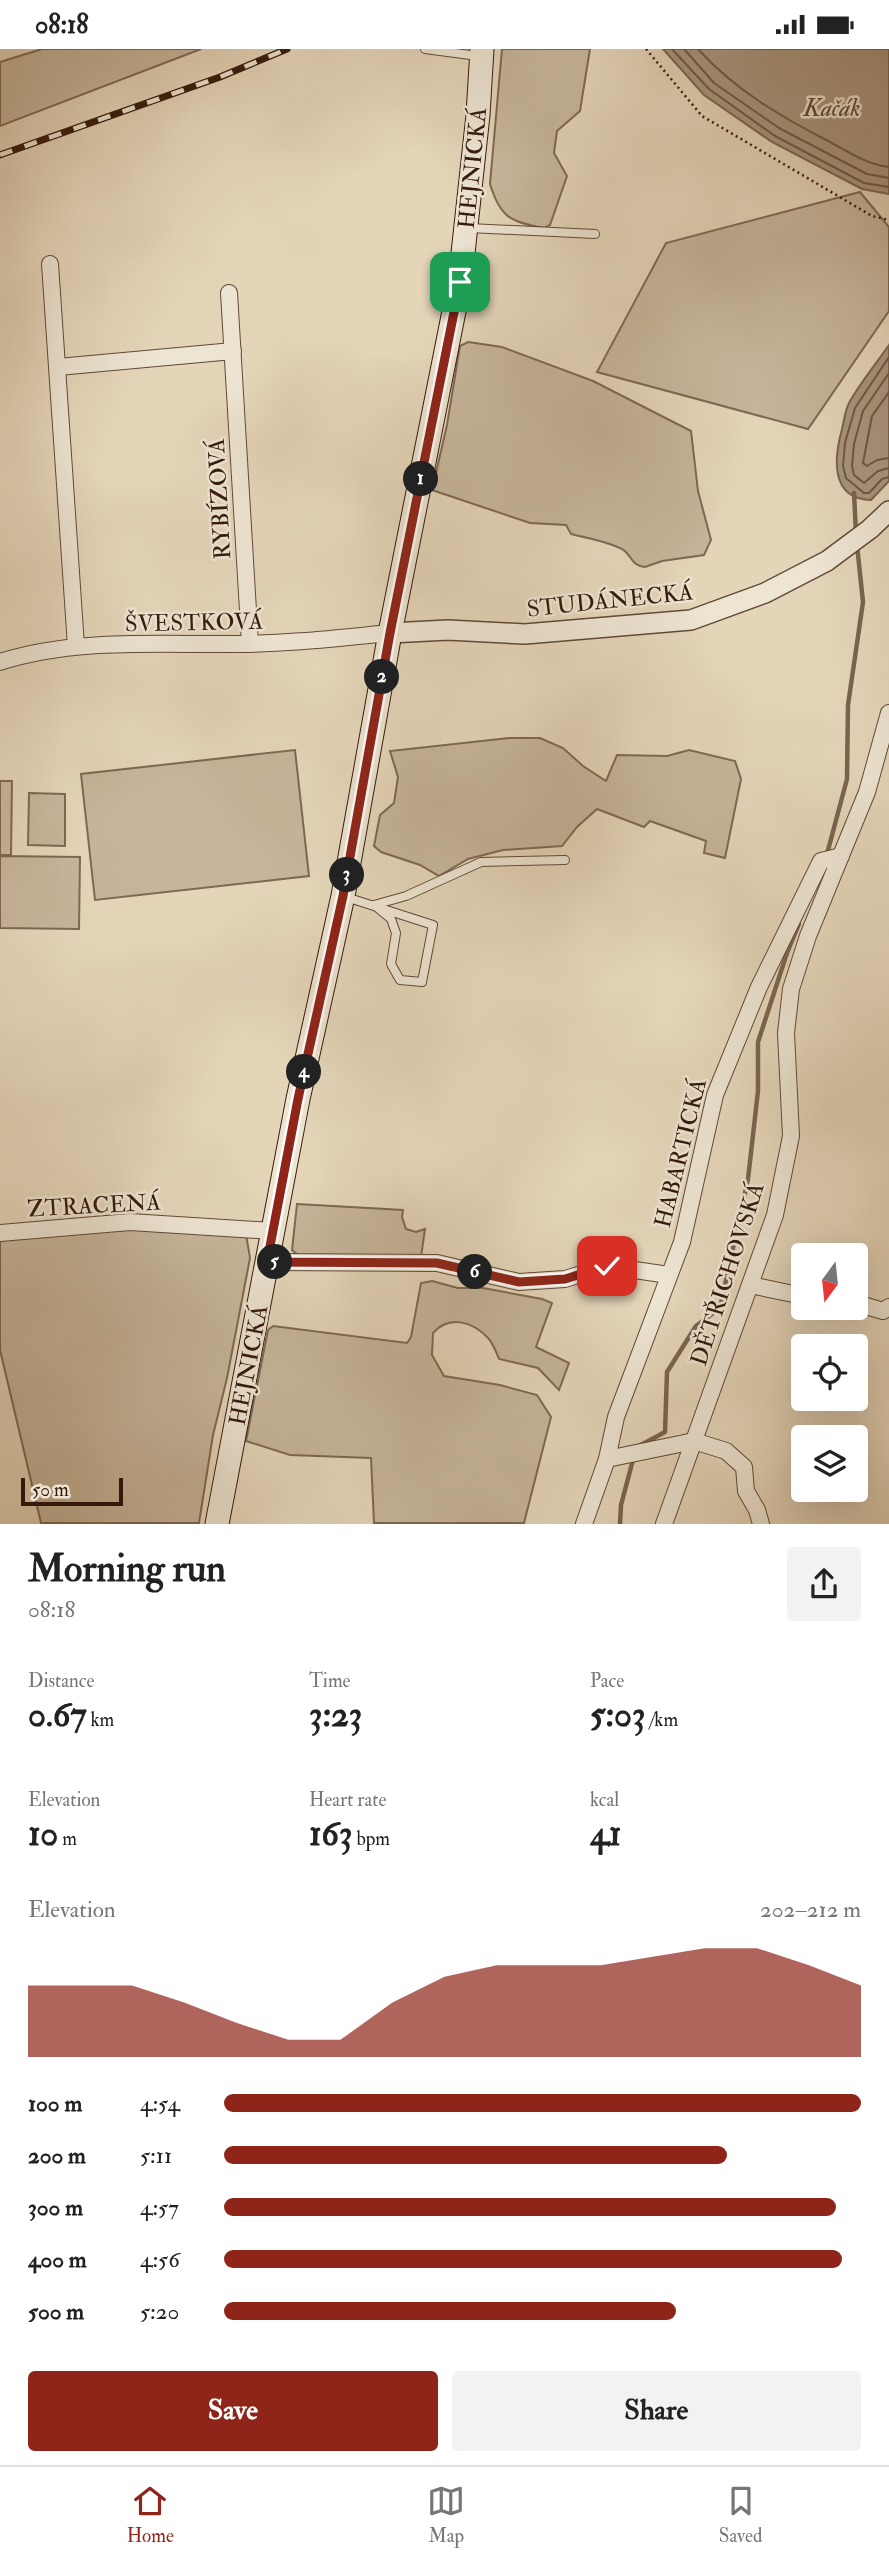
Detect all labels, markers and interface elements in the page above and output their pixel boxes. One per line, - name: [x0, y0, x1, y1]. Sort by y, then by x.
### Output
- text: 08:18: [35, 9, 88, 41]
- water label: Kačák: [803, 93, 860, 124]
- street label: HEJNICKÁ: [452, 105, 493, 230]
- pin: [430, 252, 490, 312]
- icon: arrive: [441, 263, 479, 301]
- street label: RYBÍZOVÁ: [202, 437, 237, 560]
- pin: 1: [404, 461, 438, 497]
- text: 1: [417, 466, 424, 490]
- street label: STUDÁNECKÁ: [526, 577, 695, 624]
- street label: ŠVESTKOVÁ: [125, 607, 264, 638]
- pin: 2: [364, 659, 400, 695]
- text: 2: [377, 664, 386, 688]
- pin: 3: [330, 857, 364, 893]
- text: 3: [343, 862, 350, 886]
- pin: 4: [286, 1055, 322, 1089]
- text: 4: [298, 1059, 309, 1083]
- street label: HABARTICKÁ: [648, 1075, 713, 1231]
- street label: DĚTŘICHOVSKÁ: [684, 1178, 771, 1369]
- street label: ZTRACENÁ: [27, 1188, 162, 1223]
- pin: [577, 1236, 637, 1296]
- north arrow: [791, 1243, 868, 1319]
- map controls: [791, 1243, 868, 1502]
- pin: 5: [258, 1245, 292, 1279]
- icon: check: [588, 1247, 626, 1285]
- text: 5: [270, 1249, 279, 1273]
- pin: 6: [458, 1255, 492, 1289]
- text: 6: [470, 1259, 479, 1283]
- street label: HEJNICKÁ: [223, 1302, 274, 1428]
- button: locate: [791, 1334, 868, 1411]
- button: layers: [791, 1425, 868, 1502]
- scale bar: [21, 1475, 122, 1506]
- text: 50 m: [32, 1478, 69, 1502]
- text: Morning run: [28, 1545, 226, 1593]
- button: share: [787, 1547, 861, 1621]
- text: 08:18: [28, 1595, 75, 1624]
- text: Distance: [28, 1669, 94, 1693]
- text: Time: [309, 1669, 351, 1693]
- text: Pace: [590, 1669, 624, 1693]
- text: 0.67: [28, 1693, 86, 1737]
- text: 3:23: [309, 1693, 362, 1737]
- text: 5:03: [590, 1693, 645, 1737]
- text: km: [86, 1708, 114, 1732]
- text: /km: [645, 1708, 678, 1732]
- text: Elevation: [28, 1788, 100, 1812]
- text: Heart rate: [309, 1788, 386, 1812]
- text: kcal: [590, 1788, 619, 1812]
- text: 10: [28, 1812, 58, 1856]
- text: 163: [309, 1812, 352, 1856]
- text: 41: [590, 1812, 621, 1856]
- text: m: [58, 1827, 77, 1851]
- text: bpm: [352, 1827, 390, 1851]
- text: Elevation: [28, 1895, 116, 1924]
- text: 202–212 m: [760, 1895, 861, 1924]
- text: 100 m: [28, 2089, 82, 2118]
- text: 4:54: [140, 2089, 180, 2118]
- text: 200 m: [28, 2141, 86, 2170]
- text: 5:11: [140, 2141, 172, 2170]
- text: 300 m: [28, 2193, 83, 2222]
- text: 4:57: [140, 2193, 179, 2222]
- text: 400 m: [28, 2245, 87, 2274]
- text: 4:56: [140, 2245, 180, 2274]
- text: 500 m: [28, 2297, 84, 2326]
- text: 5:20: [140, 2297, 179, 2326]
- button: Save: [28, 2371, 438, 2451]
- button: Share: [452, 2371, 861, 2451]
- tab: Home: [127, 2482, 174, 2548]
- tab: Map: [427, 2482, 465, 2548]
- tab: Saved: [719, 2482, 762, 2548]

